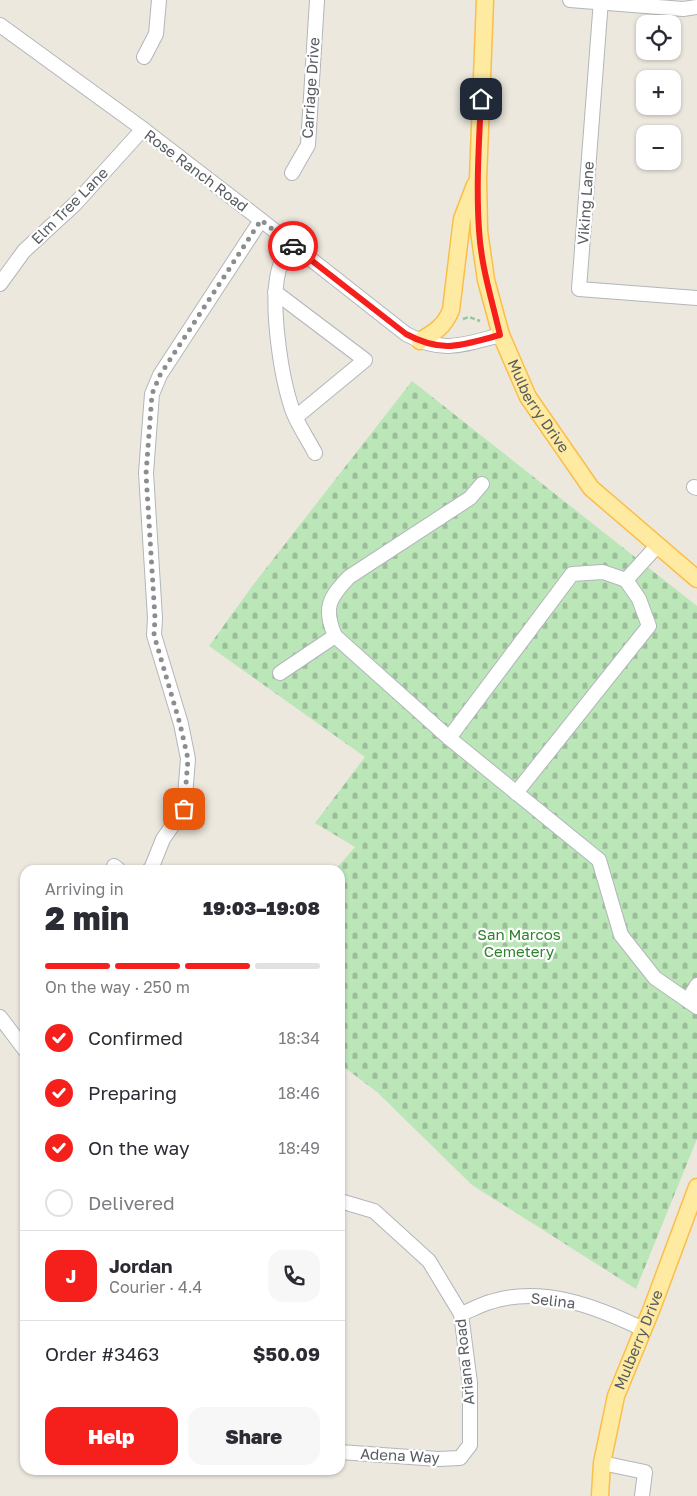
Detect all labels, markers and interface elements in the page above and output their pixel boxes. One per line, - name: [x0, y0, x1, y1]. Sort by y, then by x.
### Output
- map controls: [636, 15, 681, 170]
- button: locate: [636, 15, 681, 60]
- street label: Carriage Drive: [297, 36, 323, 139]
- button: +: [636, 70, 681, 115]
- pin: [460, 78, 502, 120]
- icon: home: [467, 85, 495, 113]
- street label: Rose Ranch Road: [141, 125, 252, 215]
- button: −: [636, 125, 681, 170]
- street label: Viking Lane: [573, 160, 597, 245]
- street label: Elm Tree Lane: [27, 163, 112, 247]
- courier: [268, 221, 318, 271]
- icon: car: [279, 232, 307, 260]
- street label: Mulberry Drive: [505, 356, 574, 456]
- pin: [163, 788, 205, 830]
- icon: bag: [170, 795, 198, 823]
- text: Arriving in: [45, 879, 124, 899]
- text: 19:03–19:08: [203, 896, 320, 919]
- text: 2 min: [45, 899, 129, 937]
- park label: San Marcos Cemetery: [477, 925, 561, 960]
- text: On the way · 250 m: [45, 977, 190, 997]
- icon: check: [45, 1024, 73, 1052]
- text: Confirmed: [88, 1026, 183, 1049]
- text: 18:34: [279, 1028, 320, 1048]
- icon: check: [45, 1079, 73, 1107]
- text: Preparing: [88, 1081, 177, 1104]
- text: 18:46: [278, 1083, 320, 1103]
- icon: check: [45, 1134, 73, 1162]
- text: On the way: [88, 1136, 190, 1159]
- text: 18:49: [278, 1138, 320, 1158]
- text: Delivered: [88, 1191, 175, 1214]
- button: phone: [268, 1250, 320, 1302]
- text: Jordan: [109, 1254, 173, 1277]
- text: J: [66, 1264, 76, 1287]
- text: Courier · 4.4: [109, 1277, 202, 1297]
- street label: Mulberry Drive: [610, 1287, 666, 1392]
- street label: Selina: [530, 1288, 576, 1312]
- street label: Ariana Road: [451, 1318, 477, 1406]
- text: Order #3463: [45, 1342, 159, 1365]
- text: $50.09: [253, 1342, 320, 1365]
- button: Help: [45, 1407, 178, 1465]
- button: Share: [188, 1407, 320, 1465]
- street label: Adena Way: [360, 1444, 441, 1466]

